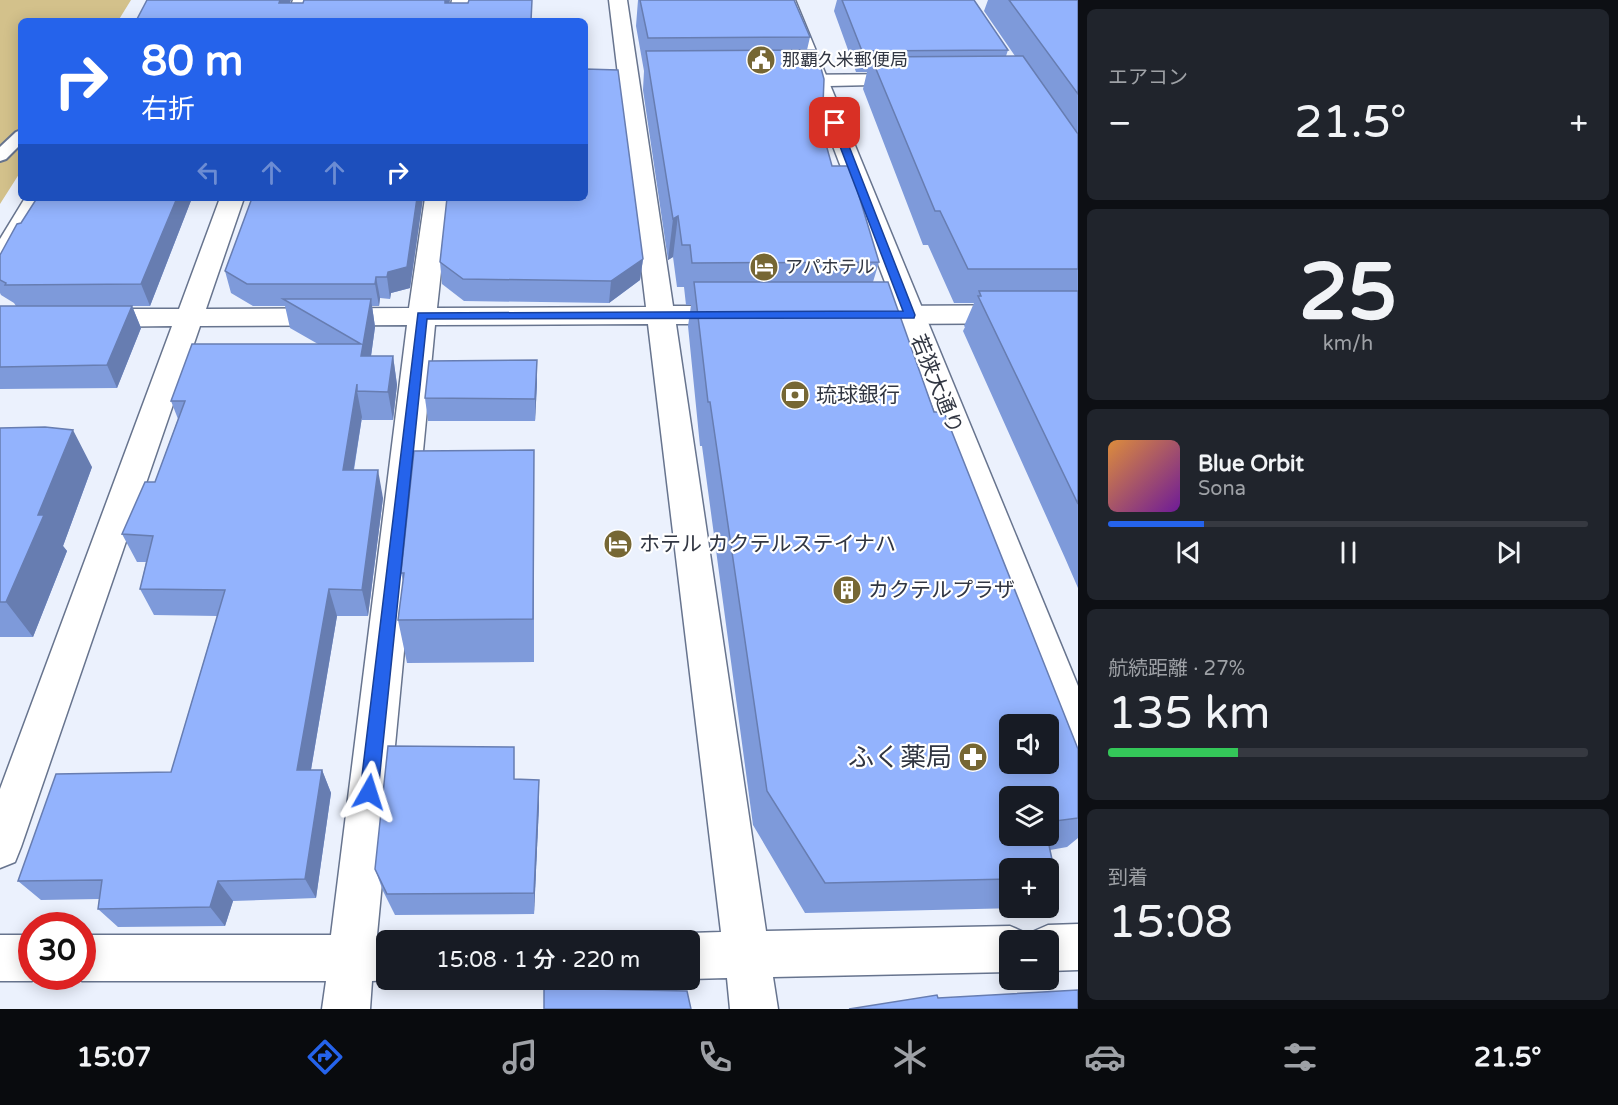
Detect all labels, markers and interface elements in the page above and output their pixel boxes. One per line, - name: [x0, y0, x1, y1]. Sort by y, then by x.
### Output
- text: 80 m: [141, 36, 243, 87]
- icon: right: [42, 42, 120, 120]
- public building icon: 那覇久米郵便局: [745, 44, 777, 76]
- place label: 那覇久米郵便局: [782, 49, 908, 71]
- text: エアコン: [1108, 66, 1188, 90]
- text: 右折: [141, 93, 195, 126]
- text: 21.5°: [1294, 96, 1407, 150]
- pin: [809, 97, 860, 148]
- text: −: [1108, 104, 1132, 143]
- text: +: [1569, 104, 1588, 143]
- icon: arrive: [818, 106, 851, 139]
- icon: left: [192, 156, 225, 189]
- icon: ahead: [255, 156, 288, 189]
- icon: ahead: [318, 156, 351, 189]
- icon: right: [381, 156, 414, 189]
- text: 25: [1299, 246, 1397, 340]
- hotel icon: アパホテル: [748, 251, 780, 283]
- place label: アパホテル: [785, 256, 875, 278]
- street label: 若狭大通り: [905, 331, 968, 438]
- text: km/h: [1323, 332, 1373, 356]
- bank icon: 琉球銀行: [779, 379, 811, 411]
- place label: 琉球銀行: [816, 383, 900, 408]
- text: Blue Orbit: [1198, 451, 1304, 477]
- text: Sona: [1198, 477, 1246, 501]
- hotel icon: ホテル カクテルステイナハ: [602, 528, 634, 560]
- place label: ホテル カクテルステイナハ: [639, 532, 896, 557]
- icon: previous: [1172, 536, 1205, 569]
- icon: pause: [1332, 536, 1365, 569]
- icon: next: [1492, 536, 1525, 569]
- building icon: カクテルプラザ: [831, 574, 863, 606]
- place label: カクテルプラザ: [868, 578, 1015, 603]
- text: 航続距離 · 27%: [1108, 657, 1245, 681]
- text: 135 km: [1108, 687, 1270, 741]
- map controls: [999, 714, 1059, 990]
- button: sound: [999, 714, 1059, 774]
- pharmacy icon: ふく薬局: [957, 741, 989, 773]
- place label: ふく薬局: [848, 742, 952, 773]
- position arrow: [337, 760, 401, 824]
- button: layers: [999, 786, 1059, 846]
- button: +: [999, 858, 1059, 918]
- text: 到着: [1108, 866, 1148, 890]
- text: 15:08: [1108, 896, 1233, 950]
- speed limit sign: 30: [18, 912, 96, 990]
- button: −: [999, 930, 1059, 990]
- text: 15:08 · 1 分 · 220 m: [436, 947, 640, 973]
- icon: directions: [304, 1036, 346, 1078]
- icon: music: [499, 1036, 541, 1078]
- icon: phone: [694, 1036, 736, 1078]
- icon: climate: [889, 1036, 931, 1078]
- icon: car: [1084, 1036, 1126, 1078]
- icon: filters: [1279, 1036, 1321, 1078]
- text: 15:07: [76, 1041, 151, 1074]
- text: 21.5°: [1474, 1041, 1541, 1074]

